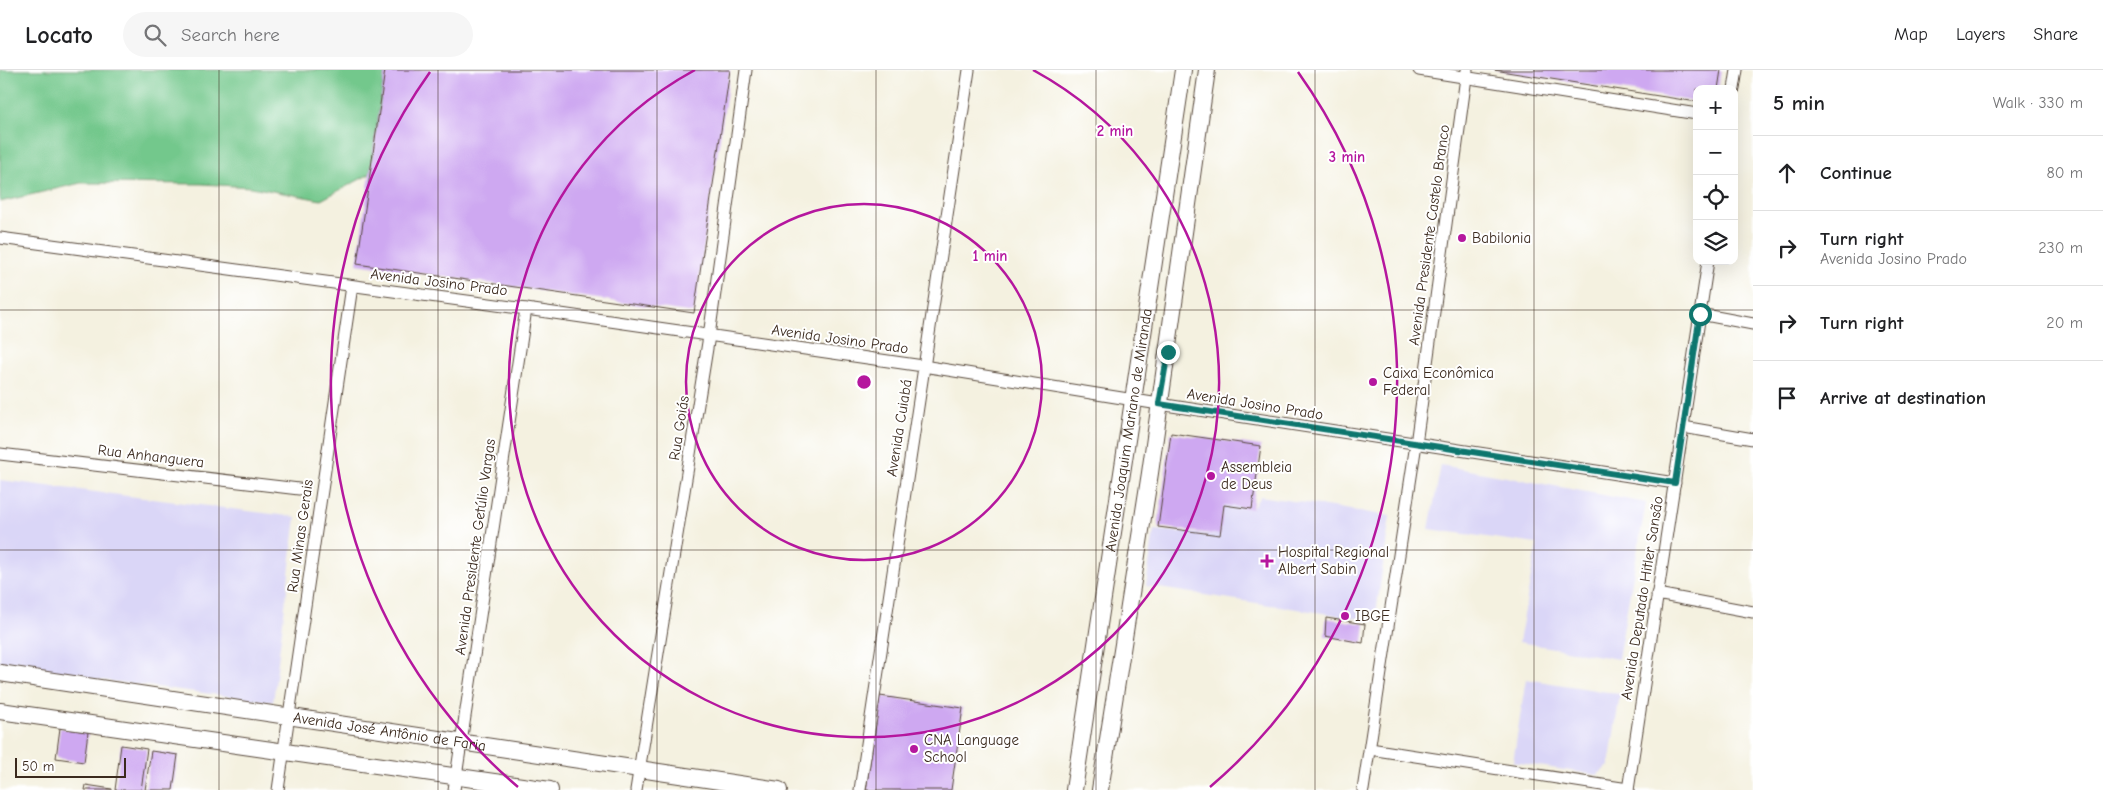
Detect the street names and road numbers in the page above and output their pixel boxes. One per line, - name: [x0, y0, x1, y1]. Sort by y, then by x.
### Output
- street label: Avenida Presidente Castelo Branco: [1405, 123, 1453, 347]
- street label: Avenida Josino Prado: [369, 265, 509, 299]
- street label: Avenida Joaquim Mariano de Miranda: [1101, 307, 1156, 553]
- street label: Avenida Josino Prado: [770, 320, 910, 358]
- street label: Avenida Cuiabá: [882, 378, 916, 478]
- street label: Avenida Josino Prado: [1186, 384, 1325, 424]
- street label: Rua Goiás: [665, 394, 693, 462]
- street label: Avenida Presidente Getúlio Vargas: [451, 438, 499, 656]
- street label: Rua Anhanguera: [97, 441, 205, 471]
- street label: Rua Minas Gerais: [283, 478, 317, 594]
- street label: Avenida Deputado Hitler Sansão: [1617, 495, 1667, 701]
- street label: Avenida José Antônio de Faria: [292, 708, 487, 755]

